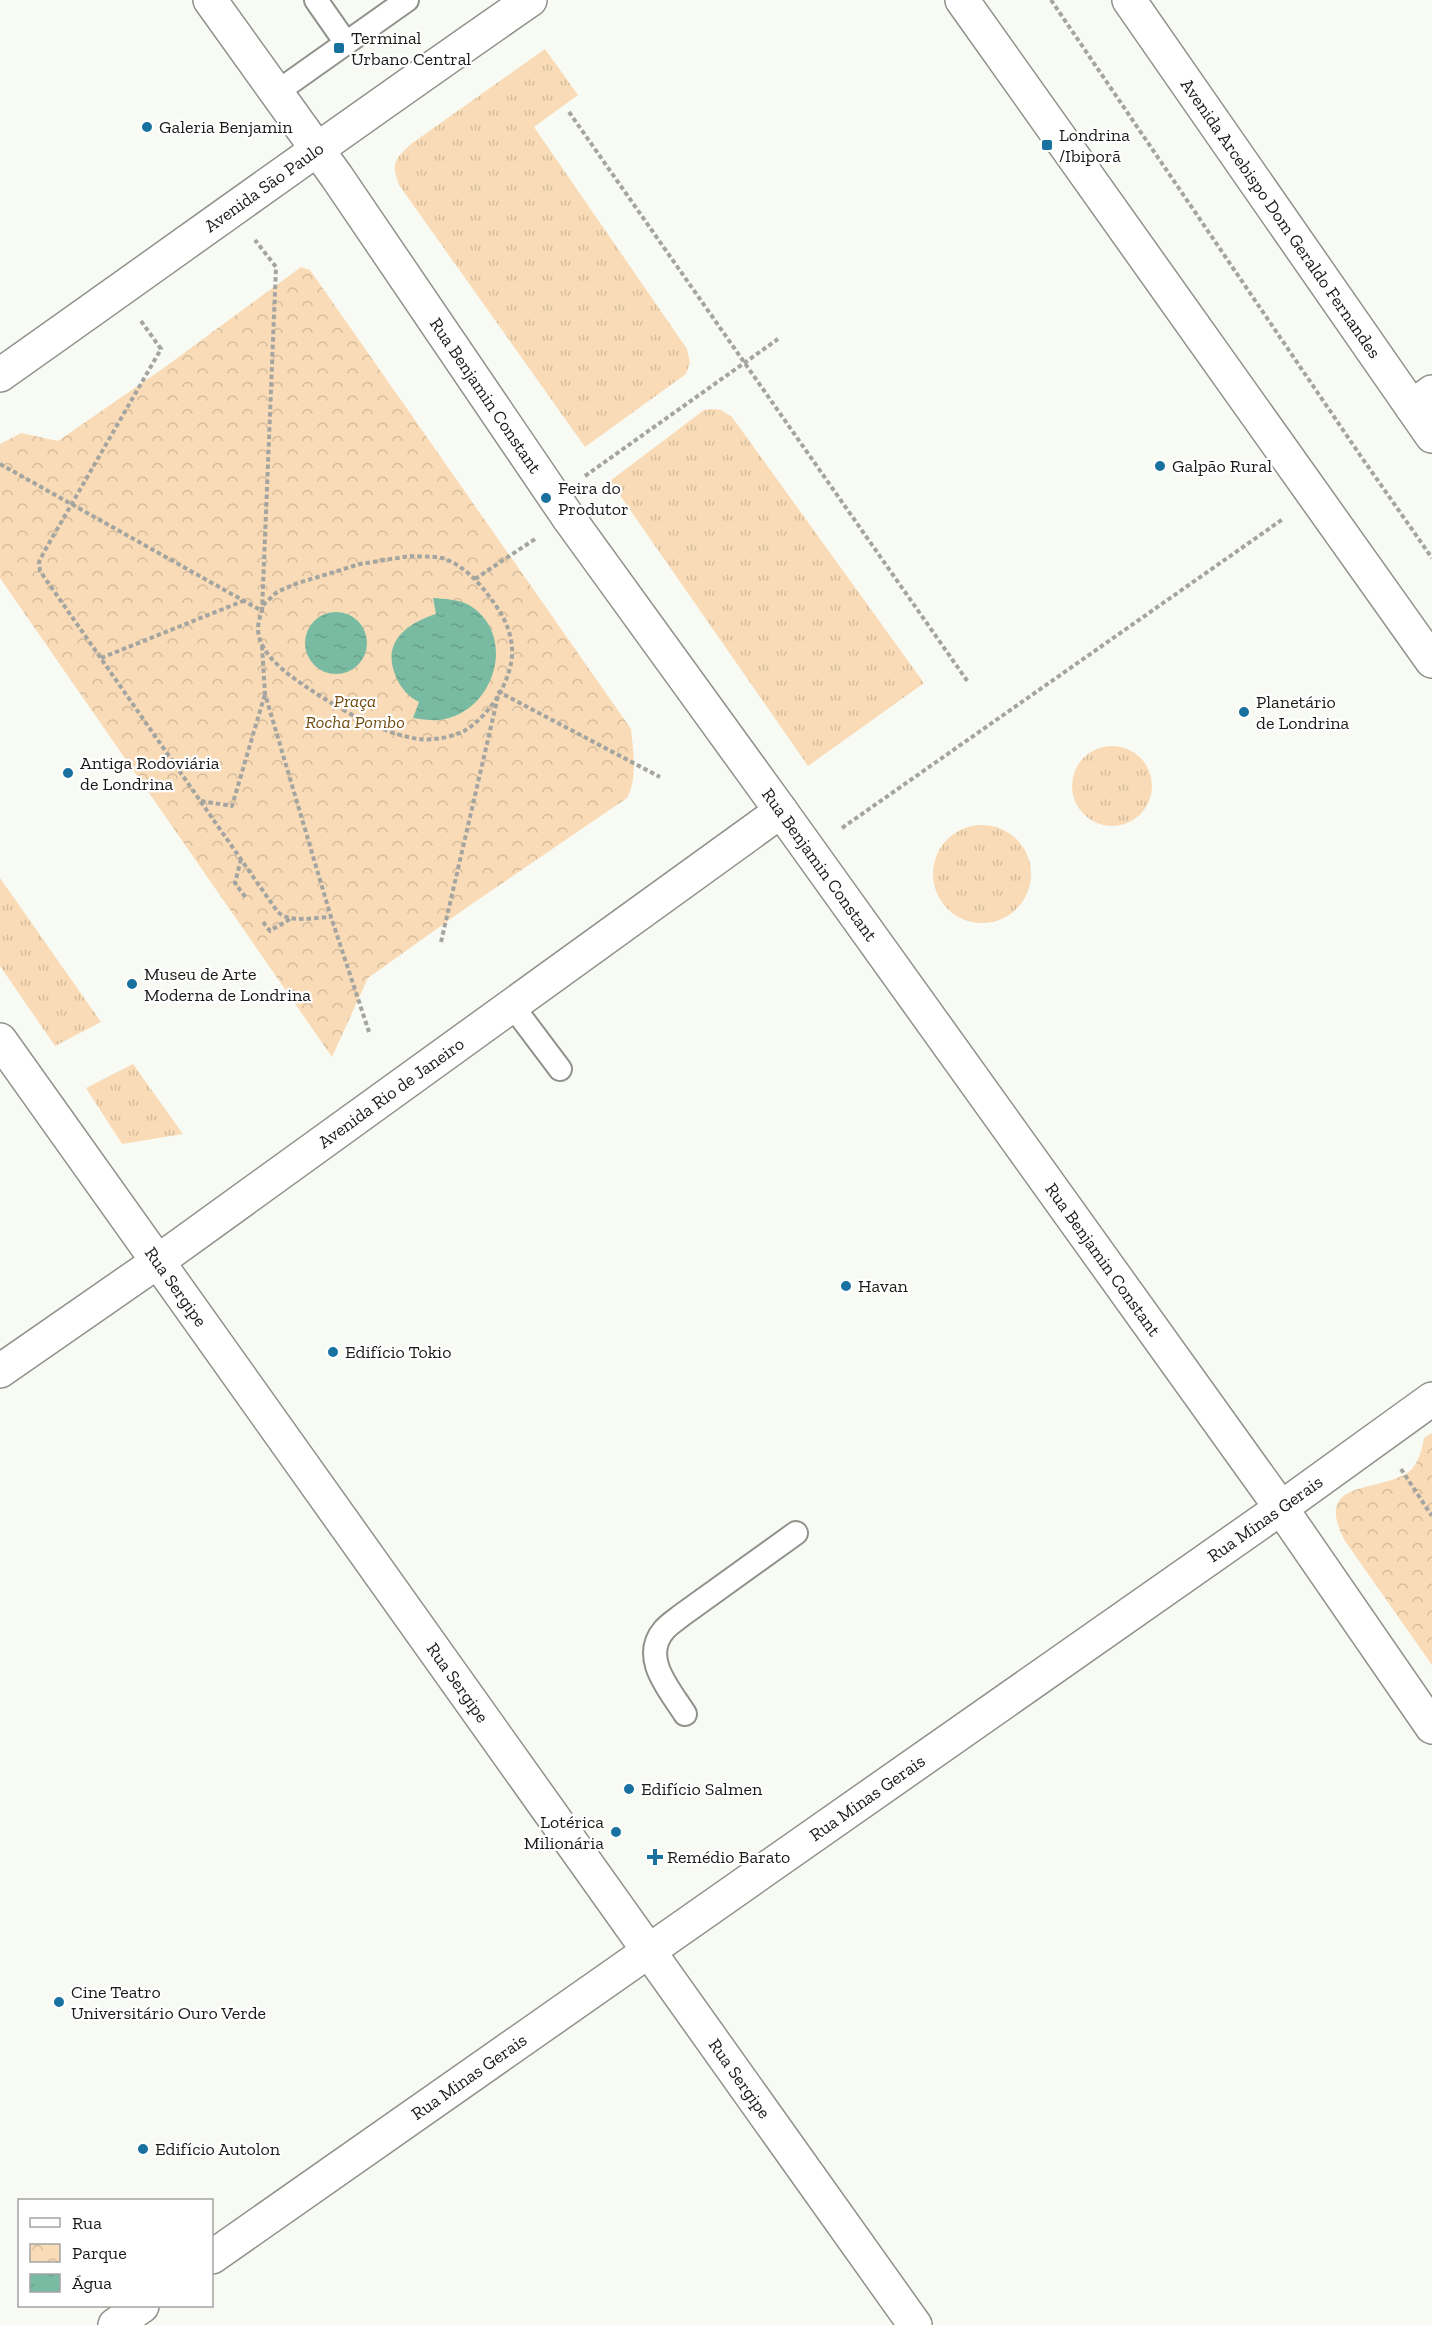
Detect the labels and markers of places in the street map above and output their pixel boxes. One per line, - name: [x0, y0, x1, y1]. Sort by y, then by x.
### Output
- place label: Terminal Urbano Central: [351, 27, 471, 70]
- marker: Terminal Urbano Central: [332, 41, 346, 55]
- place label: Galeria Benjamin: [159, 116, 293, 138]
- marker: Galeria Benjamin: [140, 120, 154, 134]
- place label: Londrina /Ibiporã: [1059, 124, 1130, 167]
- marker: Londrina /Ibiporã: [1040, 138, 1054, 152]
- place label: Galpão Rural: [1172, 455, 1272, 477]
- marker: Galpão Rural: [1153, 459, 1167, 473]
- place label: Feira do Produtor: [558, 477, 629, 520]
- marker: Feira do Produtor: [539, 491, 553, 505]
- place label: Planetário de Londrina: [1256, 691, 1350, 734]
- marker: Planetário de Londrina: [1237, 705, 1251, 719]
- place label: Antiga Rodoviária de Londrina: [80, 752, 220, 795]
- marker: Antiga Rodoviária de Londrina: [61, 766, 75, 780]
- place label: Museu de Arte Moderna de Londrina: [144, 963, 311, 1006]
- marker: Museu de Arte Moderna de Londrina: [125, 977, 139, 991]
- place label: Havan: [858, 1275, 909, 1297]
- marker: Havan: [839, 1279, 853, 1293]
- place label: Edifício Tokio: [345, 1341, 451, 1363]
- marker: Edifício Tokio: [326, 1345, 340, 1359]
- place label: Edifício Salmen: [641, 1778, 763, 1800]
- marker: Edifício Salmen: [622, 1782, 636, 1796]
- place label: Lotérica Milionária: [524, 1811, 604, 1854]
- marker: Lotérica Milionária: [609, 1825, 623, 1839]
- place label: Remédio Barato: [667, 1846, 790, 1868]
- marker: Remédio Barato: [648, 1850, 662, 1864]
- place label: Cine Teatro Universitário Ouro Verde: [71, 1981, 266, 2024]
- marker: Cine Teatro Universitário Ouro Verde: [52, 1995, 66, 2009]
- place label: Edifício Autolon: [155, 2138, 281, 2160]
- marker: Edifício Autolon: [136, 2142, 150, 2156]

